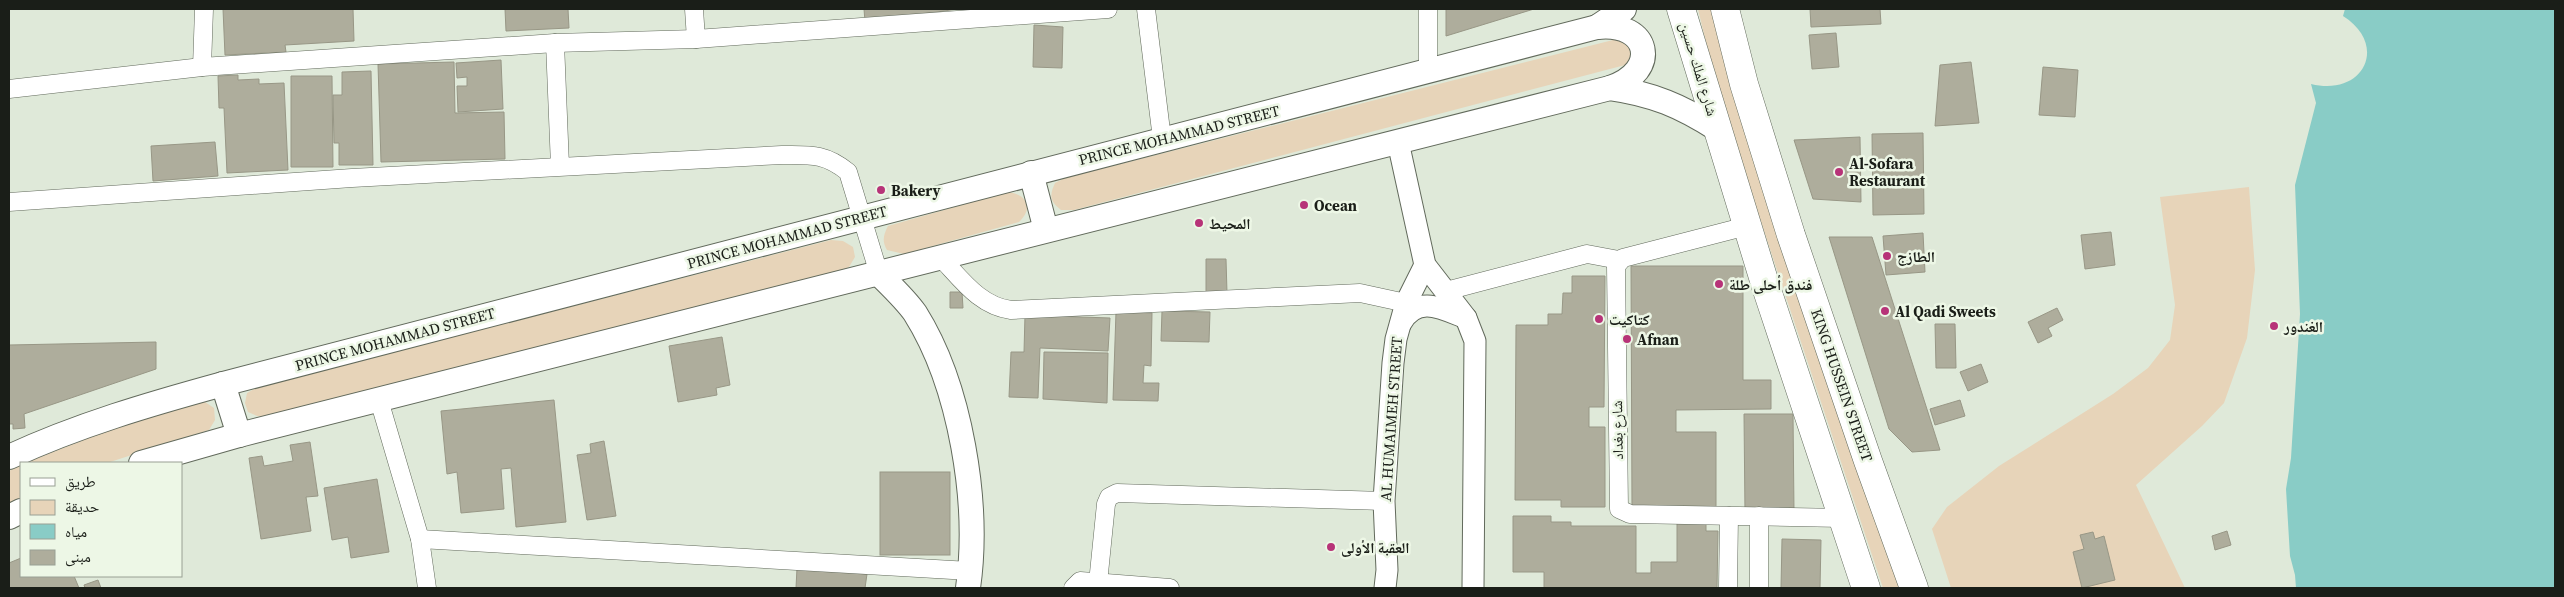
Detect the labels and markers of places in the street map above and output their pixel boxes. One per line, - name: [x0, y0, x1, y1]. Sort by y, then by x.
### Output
- place label: Al-Sofara Restaurant: [1849, 153, 1926, 191]
- marker: Al-Sofara Restaurant: [1833, 166, 1845, 178]
- place label: Bakery: [891, 180, 940, 201]
- marker: Bakery: [875, 184, 887, 196]
- place label: Ocean: [1314, 195, 1357, 216]
- marker: Ocean: [1298, 199, 1310, 211]
- place label: المحيط: [1209, 213, 1251, 234]
- marker: المحيط: [1193, 217, 1205, 229]
- place label: الطازج: [1897, 246, 1935, 267]
- marker: الطازج: [1881, 250, 1893, 262]
- place label: فندق أحلى طلة: [1729, 274, 1812, 295]
- marker: فندق أحلى طلة: [1713, 278, 1725, 290]
- place label: Al Qadi Sweets: [1895, 301, 1996, 322]
- marker: Al Qadi Sweets: [1879, 305, 1891, 317]
- place label: كتاكيت: [1609, 309, 1650, 330]
- marker: كتاكيت: [1593, 313, 1605, 325]
- place label: الغندور: [2283, 316, 2323, 337]
- marker: الغندور: [2268, 320, 2280, 332]
- place label: Afnan: [1637, 329, 1679, 350]
- marker: Afnan: [1621, 333, 1633, 345]
- place label: العقبة الأولى: [1341, 537, 1410, 558]
- marker: العقبة الأولى: [1325, 541, 1337, 553]

